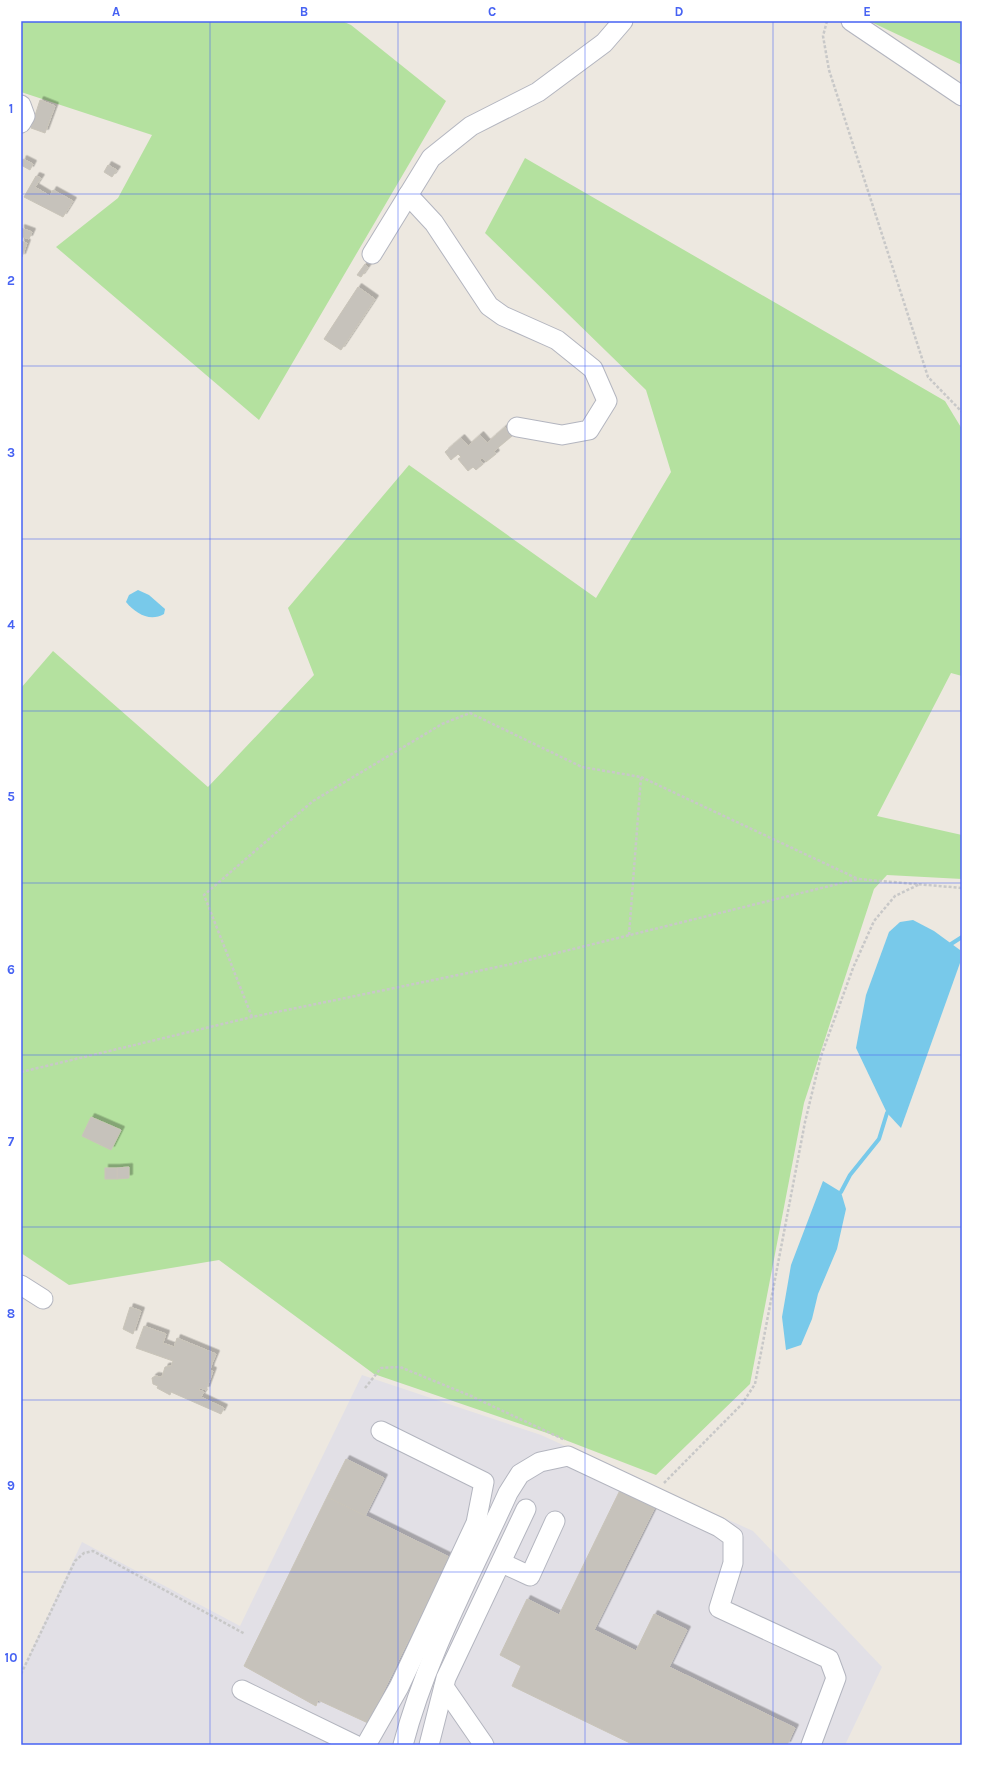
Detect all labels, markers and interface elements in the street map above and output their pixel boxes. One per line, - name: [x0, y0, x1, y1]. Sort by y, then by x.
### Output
- text: A: [112, 4, 120, 19]
- text: B: [300, 4, 308, 19]
- text: C: [488, 4, 496, 19]
- text: D: [675, 4, 684, 19]
- text: E: [863, 4, 871, 19]
- text: 1: [9, 101, 13, 116]
- text: 2: [7, 273, 15, 288]
- text: 3: [7, 445, 15, 460]
- text: 4: [7, 617, 15, 632]
- text: 5: [7, 789, 15, 804]
- text: 6: [7, 962, 15, 977]
- text: 7: [8, 1134, 15, 1149]
- text: 8: [7, 1306, 15, 1321]
- text: 9: [7, 1478, 15, 1493]
- text: 10: [5, 1650, 17, 1665]

